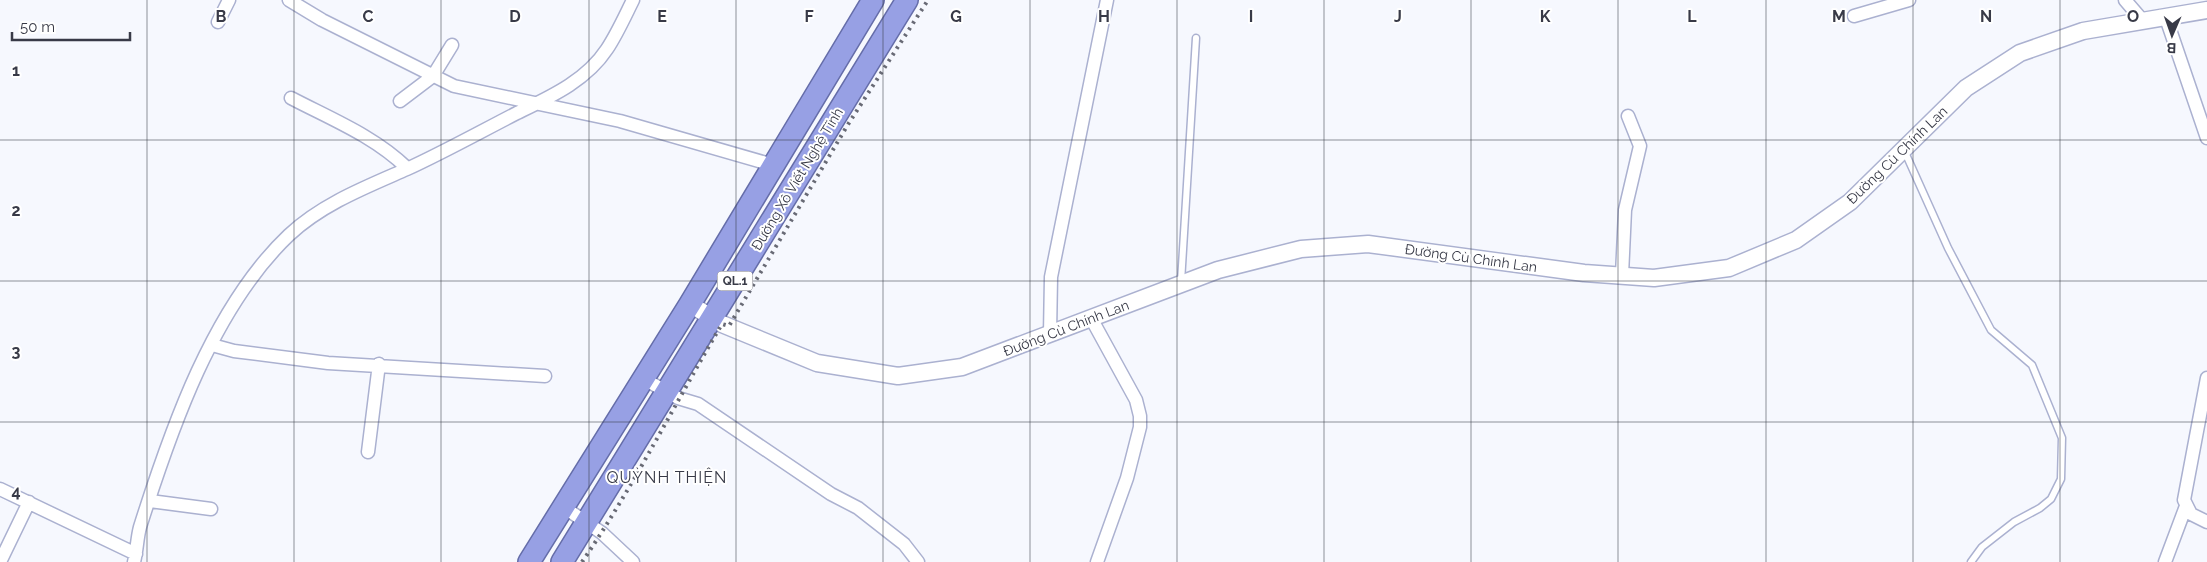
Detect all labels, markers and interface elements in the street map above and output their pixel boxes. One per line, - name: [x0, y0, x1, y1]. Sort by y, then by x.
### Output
- text: B: [216, 7, 227, 26]
- text: C: [363, 7, 374, 26]
- text: D: [509, 7, 521, 26]
- text: E: [657, 7, 667, 26]
- text: F: [804, 7, 814, 26]
- text: G: [950, 7, 962, 26]
- text: H: [1098, 7, 1110, 26]
- text: I: [1249, 7, 1253, 26]
- text: J: [1394, 7, 1402, 26]
- text: K: [1540, 7, 1551, 26]
- text: L: [1687, 7, 1697, 26]
- text: M: [1832, 7, 1846, 26]
- text: N: [1980, 7, 1992, 26]
- text: O: [2127, 7, 2139, 26]
- scale bar: [12, 10, 130, 42]
- north arrow: [2147, 10, 2197, 60]
- text: 50 m: [20, 18, 55, 36]
- text: B: [2166, 40, 2177, 56]
- text: 1: [12, 61, 20, 80]
- street label: Đường Cù Chính Lan: [1844, 103, 1950, 207]
- street label: Đường Xô Viết Nghệ Tĩnh: [748, 105, 846, 253]
- text: 2: [11, 201, 21, 220]
- street label: Đường Cù Chính Lan: [1404, 241, 1538, 275]
- road number: QL.1: [718, 272, 752, 290]
- street label: Đường Cù Chính Lan: [1001, 297, 1131, 359]
- text: 3: [12, 342, 21, 361]
- district label: QUỲNH THIỆN: [607, 467, 727, 487]
- text: 4: [11, 482, 21, 501]

